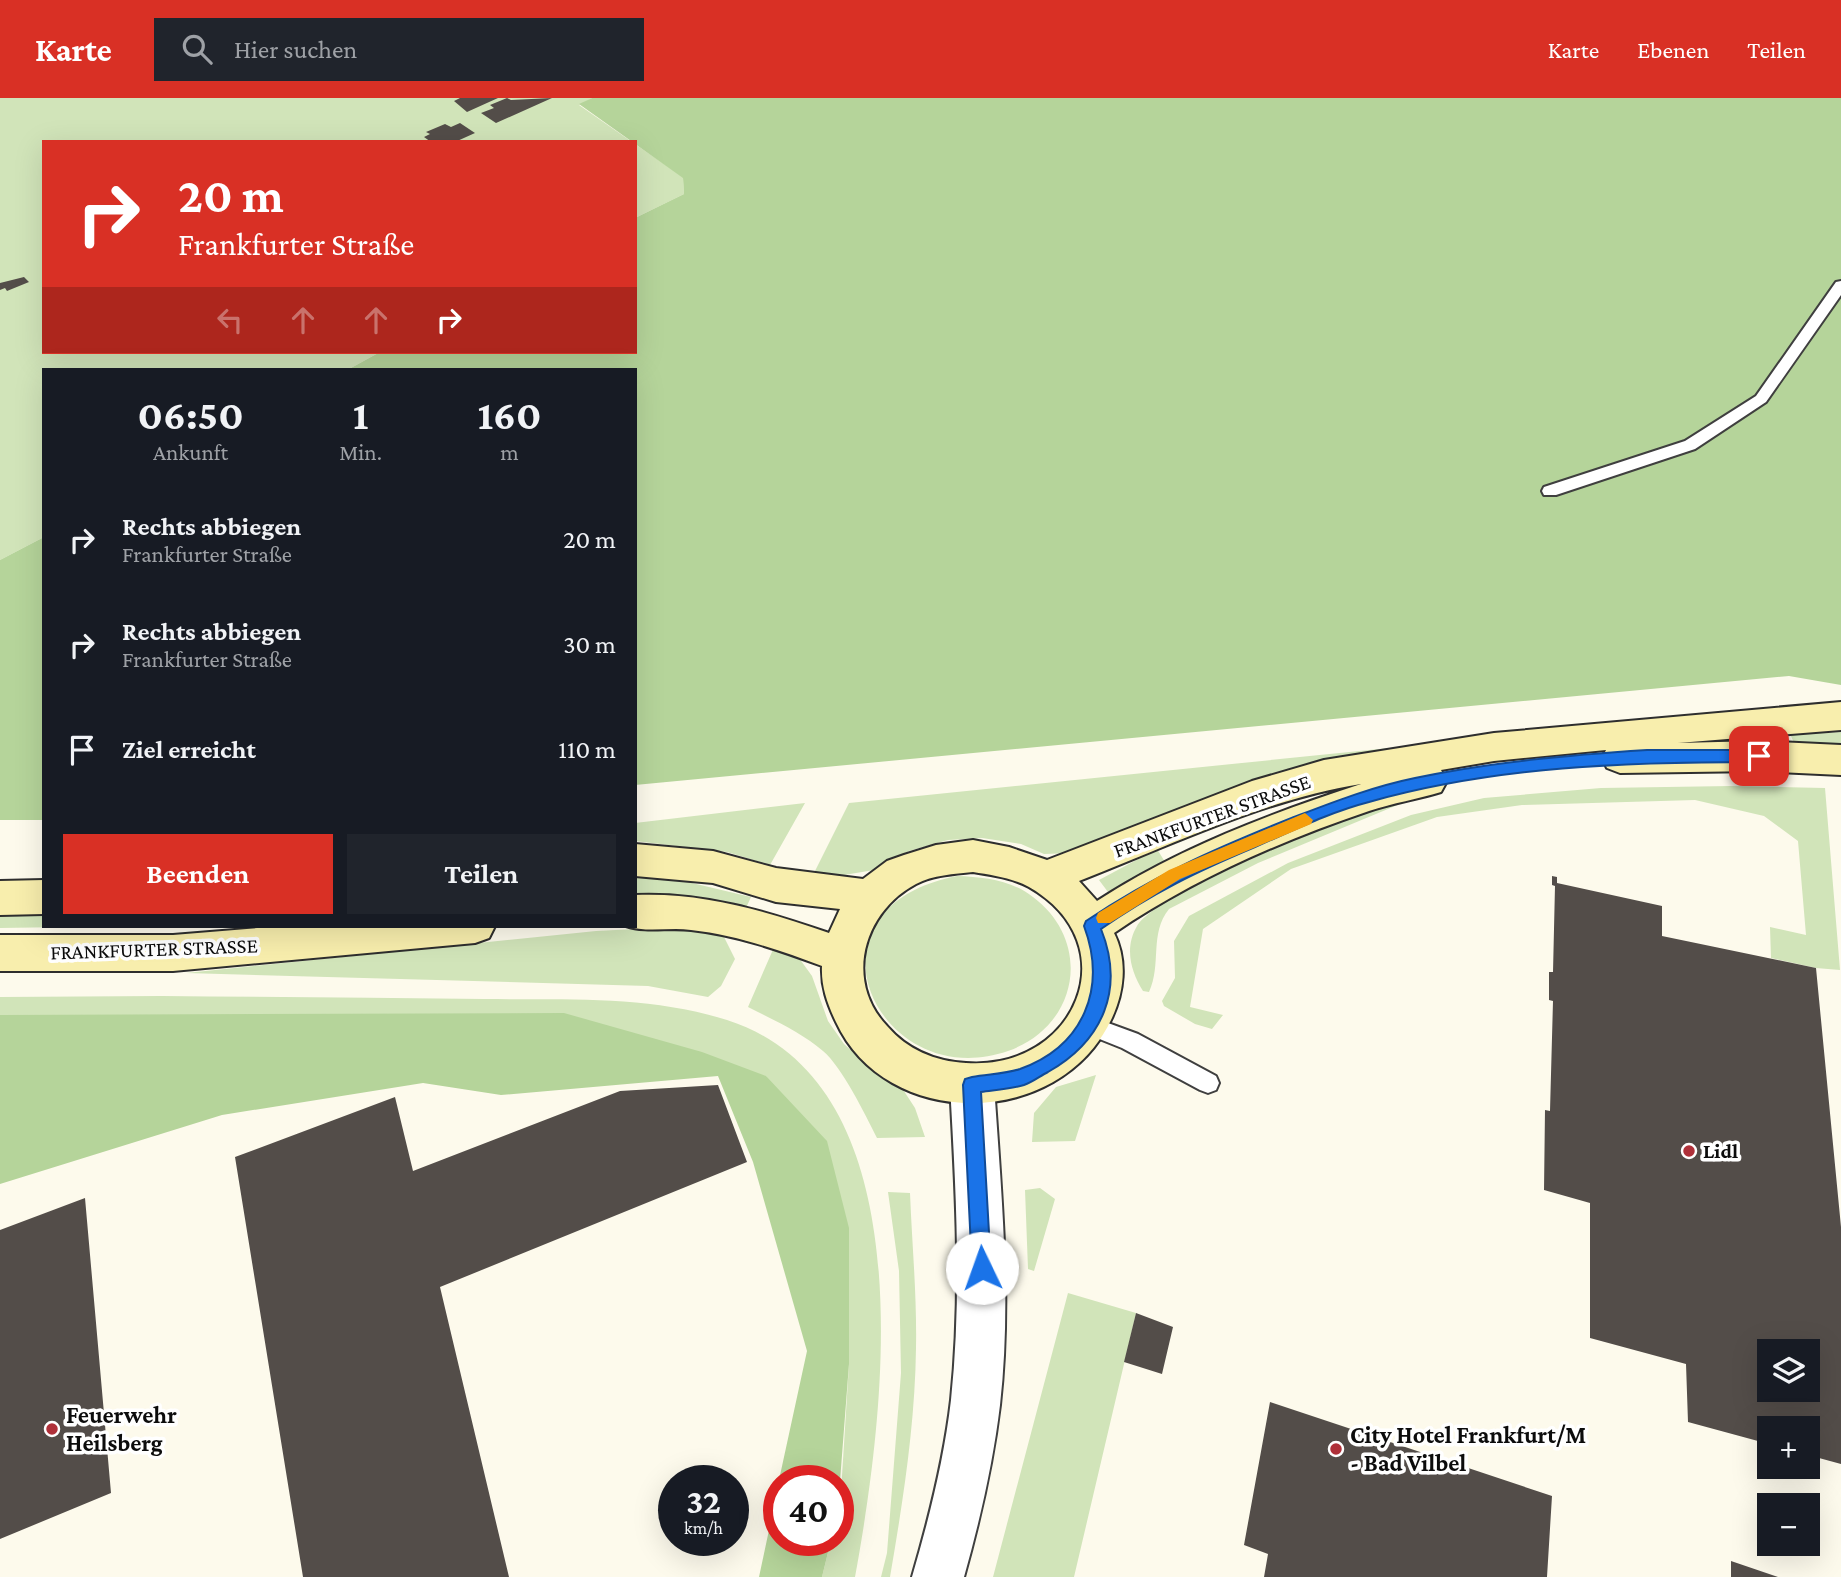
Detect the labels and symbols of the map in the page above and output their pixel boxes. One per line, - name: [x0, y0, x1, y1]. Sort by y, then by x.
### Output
- pin: [1729, 726, 1789, 786]
- street label: FRANKFURTER STRASSE: [1110, 769, 1314, 863]
- street label: FRANKFURTER STRASSE: [50, 933, 258, 965]
- place label: Lidl: [1703, 1139, 1738, 1163]
- marker: Lidl: [1681, 1143, 1697, 1159]
- position arrow: [945, 1231, 1019, 1305]
- place label: Feuerwehr Heilsberg: [66, 1401, 177, 1456]
- marker: Feuerwehr Heilsberg: [44, 1421, 60, 1437]
- place label: City Hotel Frankfurt/M - Bad Vilbel: [1350, 1421, 1586, 1476]
- marker: City Hotel Frankfurt/M - Bad Vilbel: [1328, 1441, 1344, 1457]
- speed limit sign: 40: [763, 1465, 854, 1556]

